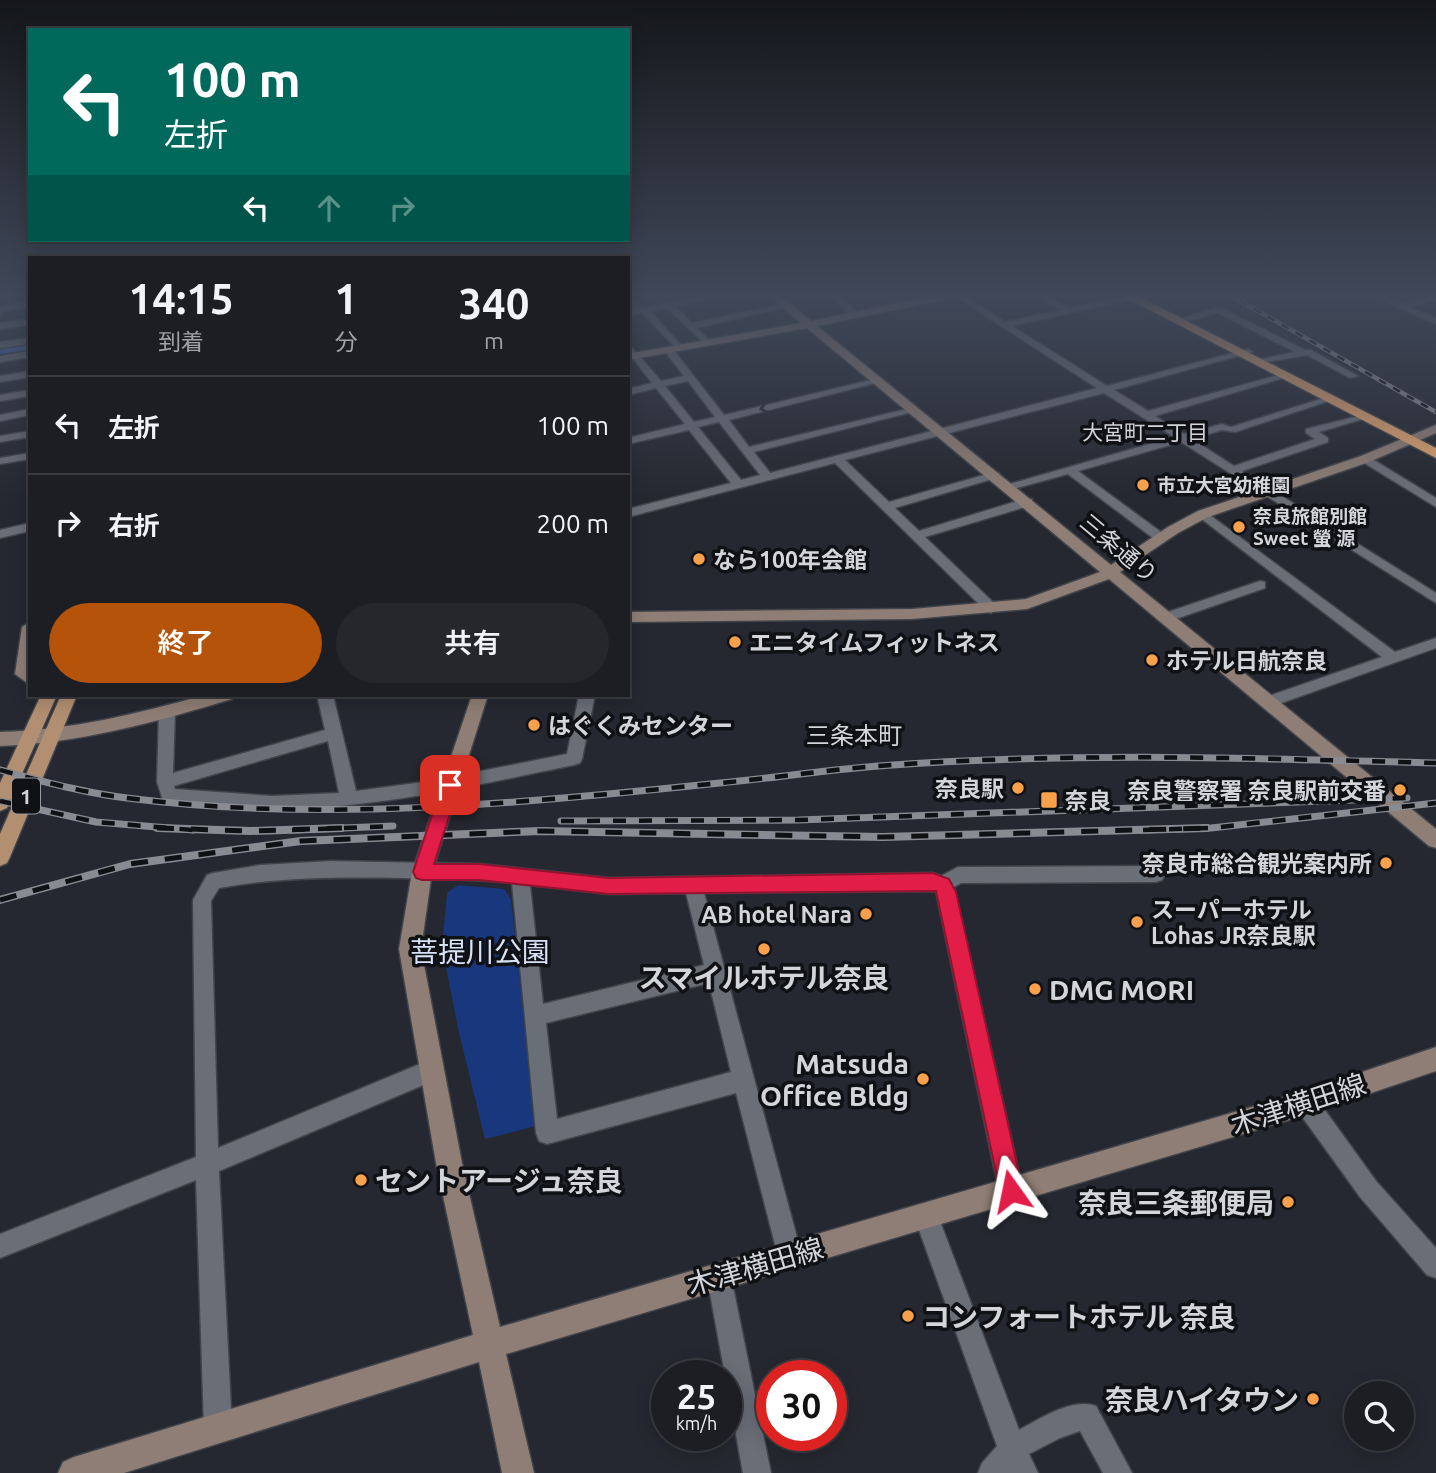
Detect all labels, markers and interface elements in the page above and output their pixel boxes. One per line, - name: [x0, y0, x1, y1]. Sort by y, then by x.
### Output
- text: 100 m: [164, 51, 301, 106]
- icon: left: [49, 56, 140, 147]
- text: 左折: [164, 116, 228, 152]
- icon: left: [237, 189, 275, 227]
- icon: ahead: [310, 189, 348, 227]
- icon: right: [383, 189, 421, 227]
- text: 14:15: [129, 275, 234, 322]
- text: 1: [334, 275, 358, 322]
- text: 340: [458, 280, 529, 327]
- text: m: [484, 328, 504, 353]
- text: 到着: [158, 329, 204, 354]
- text: 分: [335, 329, 358, 354]
- one-way arrow: [759, 400, 771, 414]
- icon: left: [49, 406, 87, 444]
- text: 100 m: [537, 411, 609, 440]
- text: 左折: [108, 413, 160, 442]
- district label: 大宮町二丁目: [1082, 420, 1208, 444]
- place label: 市立大宮幼稚園: [1157, 474, 1290, 496]
- marker: 市立大宮幼稚園: [1135, 477, 1151, 493]
- icon: right: [49, 504, 87, 542]
- place label: 奈良旅館別館 Sweet 螢 源: [1253, 505, 1367, 549]
- text: 200 m: [537, 509, 609, 538]
- street label: 三条通り: [1076, 509, 1162, 587]
- text: 右折: [108, 511, 160, 540]
- marker: 奈良旅館別館 Sweet 螢 源: [1231, 519, 1247, 535]
- place label: なら100年会館: [713, 547, 867, 572]
- marker: なら100年会館: [691, 551, 707, 567]
- button: 終了: [49, 603, 322, 683]
- button: 共有: [336, 603, 609, 683]
- place label: エニタイムフィットネス: [749, 630, 1000, 655]
- marker: エニタイムフィットネス: [727, 634, 743, 650]
- place label: ホテル日航奈良: [1166, 648, 1327, 673]
- marker: ホテル日航奈良: [1144, 652, 1160, 668]
- place label: はぐくみセンター: [548, 713, 733, 738]
- marker: はぐくみセンター: [526, 717, 542, 733]
- district label: 三条本町: [806, 722, 902, 749]
- pin: [420, 755, 480, 815]
- icon: arrive: [431, 766, 469, 804]
- place label: 奈良駅: [935, 776, 1004, 801]
- road number: 1: [12, 778, 40, 814]
- place label: 奈良警察署 奈良駅前交番: [1128, 778, 1386, 803]
- marker: 奈良駅: [1010, 780, 1026, 796]
- marker: 奈良警察署 奈良駅前交番: [1392, 782, 1408, 798]
- place label: 奈良: [1065, 788, 1111, 813]
- marker: 奈良: [1039, 790, 1059, 810]
- place label: 奈良市総合観光案内所: [1142, 851, 1372, 876]
- marker: 奈良市総合観光案内所: [1378, 855, 1394, 871]
- place label: スーパーホテル Lohas JR奈良駅: [1151, 897, 1316, 948]
- place label: AB hotel Nara: [701, 902, 852, 927]
- marker: AB hotel Nara: [858, 906, 874, 922]
- marker: スーパーホテル Lohas JR奈良駅: [1129, 914, 1145, 930]
- park label: 菩提川公園: [410, 936, 550, 967]
- marker: スマイルホテル奈良: [756, 941, 772, 957]
- place label: スマイルホテル奈良: [638, 962, 890, 993]
- place label: DMG MORI: [1049, 974, 1194, 1005]
- marker: DMG MORI: [1027, 981, 1043, 997]
- place label: Matsuda Office Bldg: [760, 1048, 909, 1111]
- street label: 木津横田線: [1227, 1068, 1369, 1140]
- marker: Matsuda Office Bldg: [915, 1071, 931, 1087]
- position arrow: [974, 1154, 1048, 1228]
- place label: セントアージュ奈良: [375, 1165, 623, 1196]
- marker: セントアージュ奈良: [353, 1172, 369, 1188]
- place label: 奈良三条郵便局: [1078, 1187, 1274, 1218]
- marker: 奈良三条郵便局: [1280, 1194, 1296, 1210]
- street label: 木津横田線: [683, 1232, 827, 1300]
- place label: コンフォートホテル 奈良: [922, 1301, 1236, 1332]
- marker: コンフォートホテル 奈良: [900, 1308, 916, 1324]
- speed limit sign: 30: [756, 1360, 847, 1451]
- text: 25: [677, 1376, 716, 1416]
- map controls: [1344, 1381, 1414, 1451]
- button: search: [1344, 1381, 1414, 1451]
- place label: 奈良ハイタウン: [1105, 1384, 1299, 1415]
- marker: 奈良ハイタウン: [1305, 1391, 1321, 1407]
- text: km/h: [676, 1413, 717, 1433]

